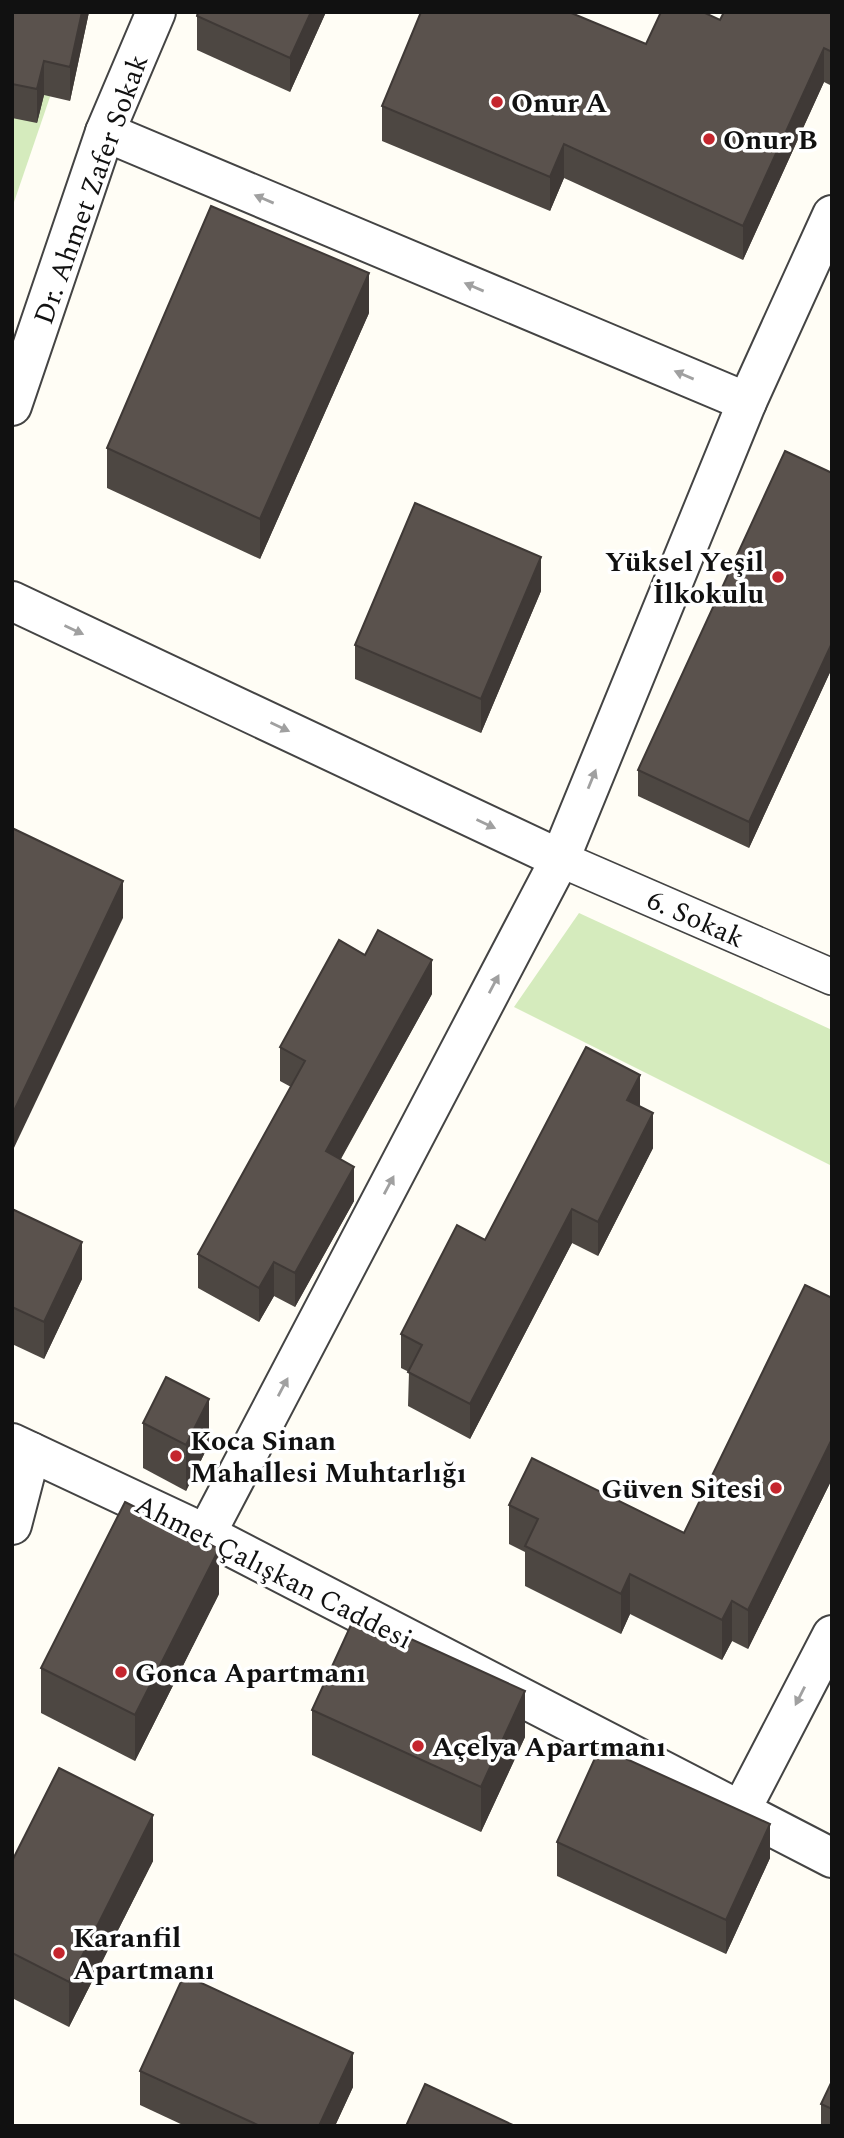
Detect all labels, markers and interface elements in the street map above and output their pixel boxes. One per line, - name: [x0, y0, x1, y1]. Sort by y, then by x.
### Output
- street label: Dr. Ahmet Zafer Sokak: [23, 48, 160, 331]
- place label: Onur A: [511, 82, 608, 125]
- marker: Onur A: [489, 94, 505, 110]
- place label: Onur B: [723, 119, 818, 162]
- marker: Onur B: [701, 131, 717, 147]
- one-way arrow: [254, 193, 275, 204]
- one-way arrow: [464, 282, 485, 293]
- one-way arrow: [673, 370, 694, 381]
- place label: Yüksel Yeşil İlkokulu: [605, 541, 764, 616]
- marker: Yüksel Yeşil İlkokulu: [770, 569, 786, 585]
- one-way arrow: [64, 624, 84, 636]
- one-way arrow: [270, 721, 290, 733]
- one-way arrow: [587, 768, 598, 789]
- one-way arrow: [476, 818, 496, 830]
- street label: 6. Sokak: [640, 879, 751, 960]
- one-way arrow: [488, 973, 500, 993]
- one-way arrow: [383, 1175, 394, 1195]
- one-way arrow: [277, 1377, 289, 1396]
- place label: Koca Sinan Mahallesi Muhtarlığı: [190, 1420, 466, 1495]
- marker: Koca Sinan Mahallesi Muhtarlığı: [168, 1448, 184, 1464]
- place label: Güven Sitesi: [601, 1468, 762, 1511]
- marker: Güven Sitesi: [768, 1480, 784, 1496]
- street label: Ahmet Çalışkan Caddesi: [127, 1484, 420, 1661]
- place label: Gonca Apartmanı: [135, 1652, 366, 1695]
- marker: Gonca Apartmanı: [113, 1664, 129, 1680]
- one-way arrow: [795, 1686, 806, 1706]
- place label: Açelya Apartmanı: [432, 1726, 666, 1769]
- marker: Açelya Apartmanı: [410, 1738, 426, 1754]
- place label: Karanfil Apartmanı: [73, 1917, 215, 1992]
- marker: Karanfil Apartmanı: [51, 1945, 67, 1961]

